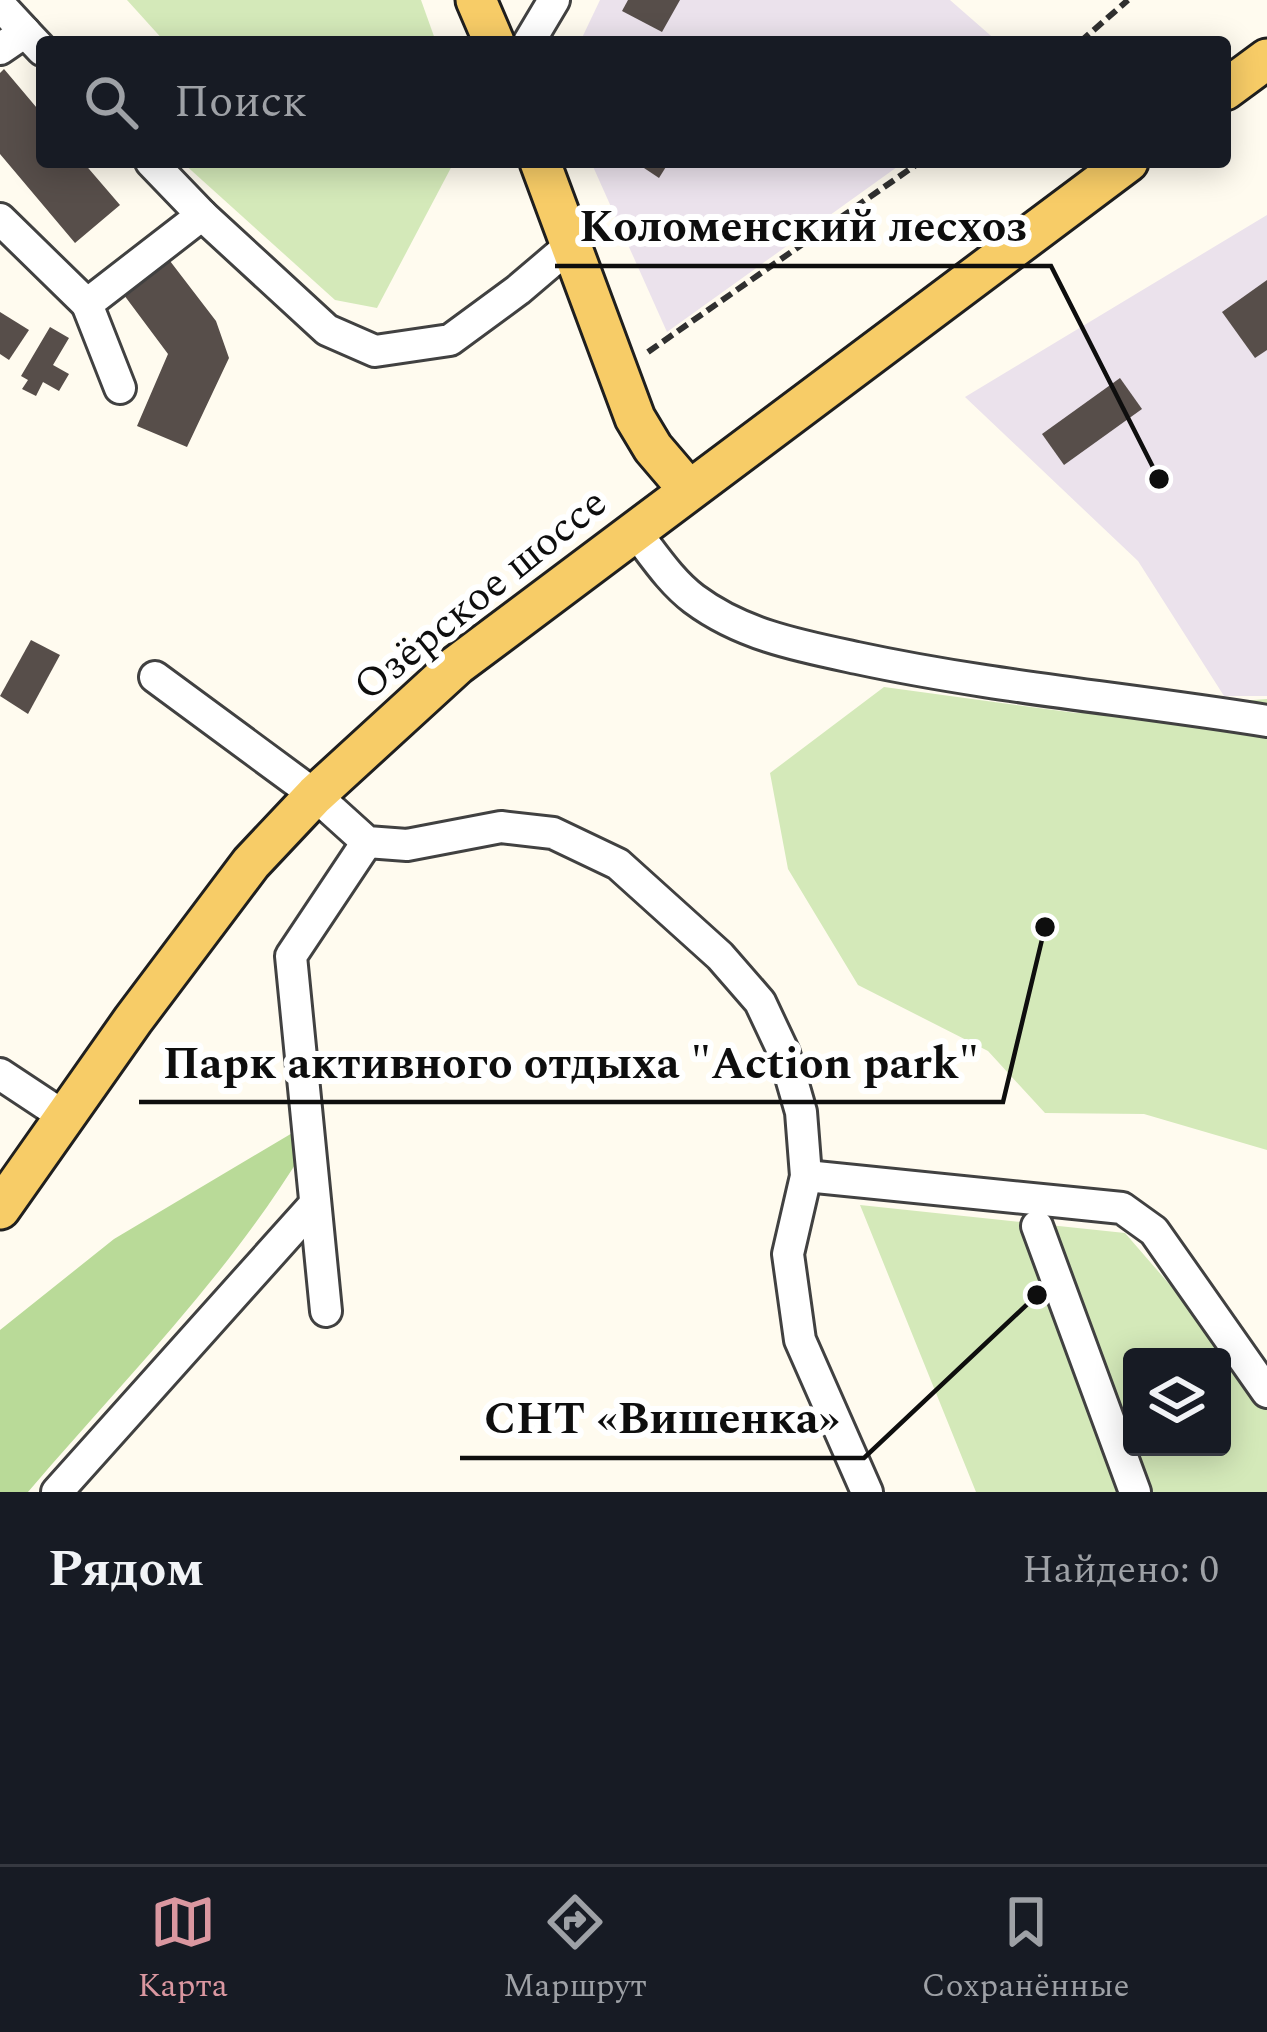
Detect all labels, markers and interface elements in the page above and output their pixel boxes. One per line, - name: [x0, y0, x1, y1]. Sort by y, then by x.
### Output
- search box: [36, 36, 1231, 168]
- text: Поиск: [174, 68, 307, 137]
- icon: search: [78, 69, 144, 135]
- callout: Коломенский лесхоз: [555, 185, 1051, 266]
- text: Коломенский лесхоз: [579, 193, 1027, 262]
- street label: Озёрское шоссе: [340, 473, 621, 717]
- callout: Парк активного отдыха "Action park": [139, 1021, 1003, 1102]
- text: Парк активного отдыха "Action park": [163, 1030, 979, 1099]
- map controls: [1123, 1348, 1231, 1456]
- button: layers: [1123, 1348, 1231, 1456]
- callout: СНТ «Вишенка»: [460, 1377, 864, 1458]
- text: СНТ «Вишенка»: [484, 1385, 840, 1454]
- text: Рядом: [48, 1531, 204, 1609]
- text: Найдено: 0: [1022, 1541, 1219, 1600]
- tab: Карта: [138, 1889, 228, 2011]
- tab: Маршрут: [503, 1889, 647, 2011]
- tab: Сохранённые: [922, 1889, 1129, 2011]

